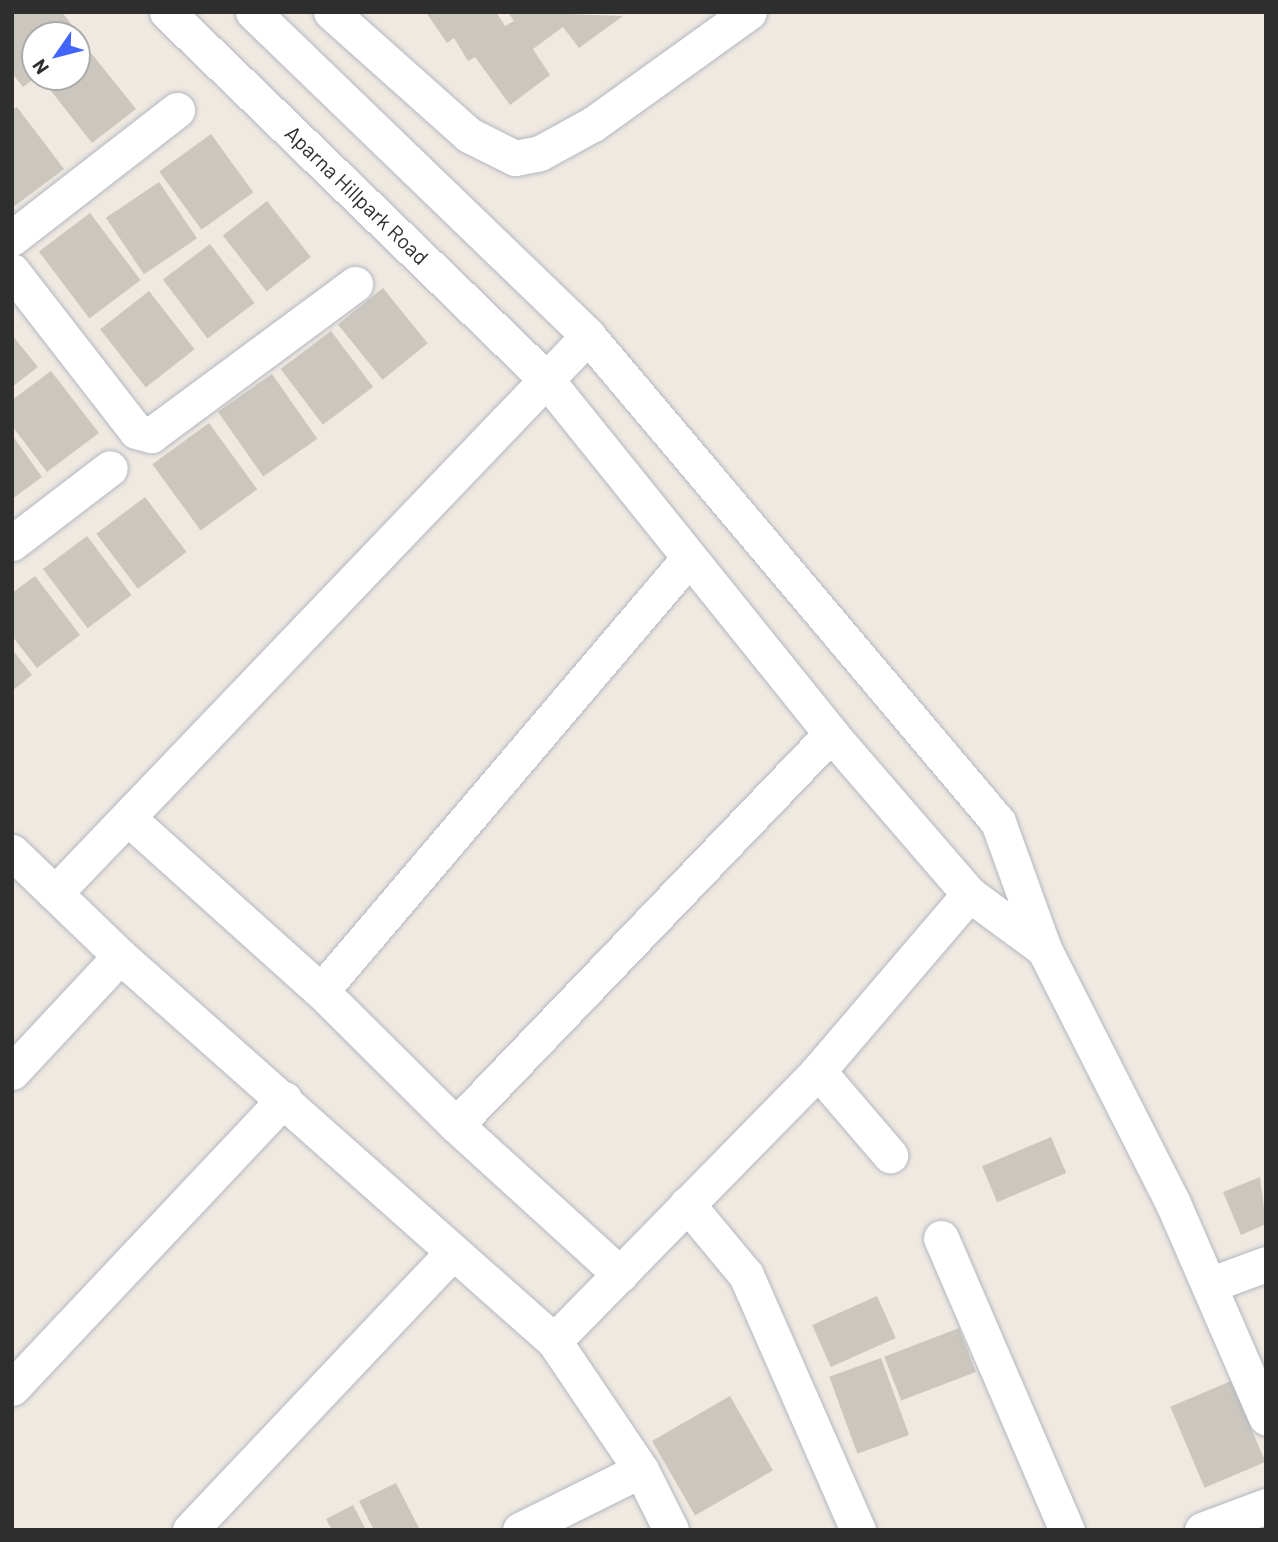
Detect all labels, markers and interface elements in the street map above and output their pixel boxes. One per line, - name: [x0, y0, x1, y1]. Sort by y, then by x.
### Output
- north arrow: [21, 21, 91, 91]
- text: N: [27, 55, 53, 79]
- street label: Aparna Hillpark Road: [280, 120, 434, 270]

